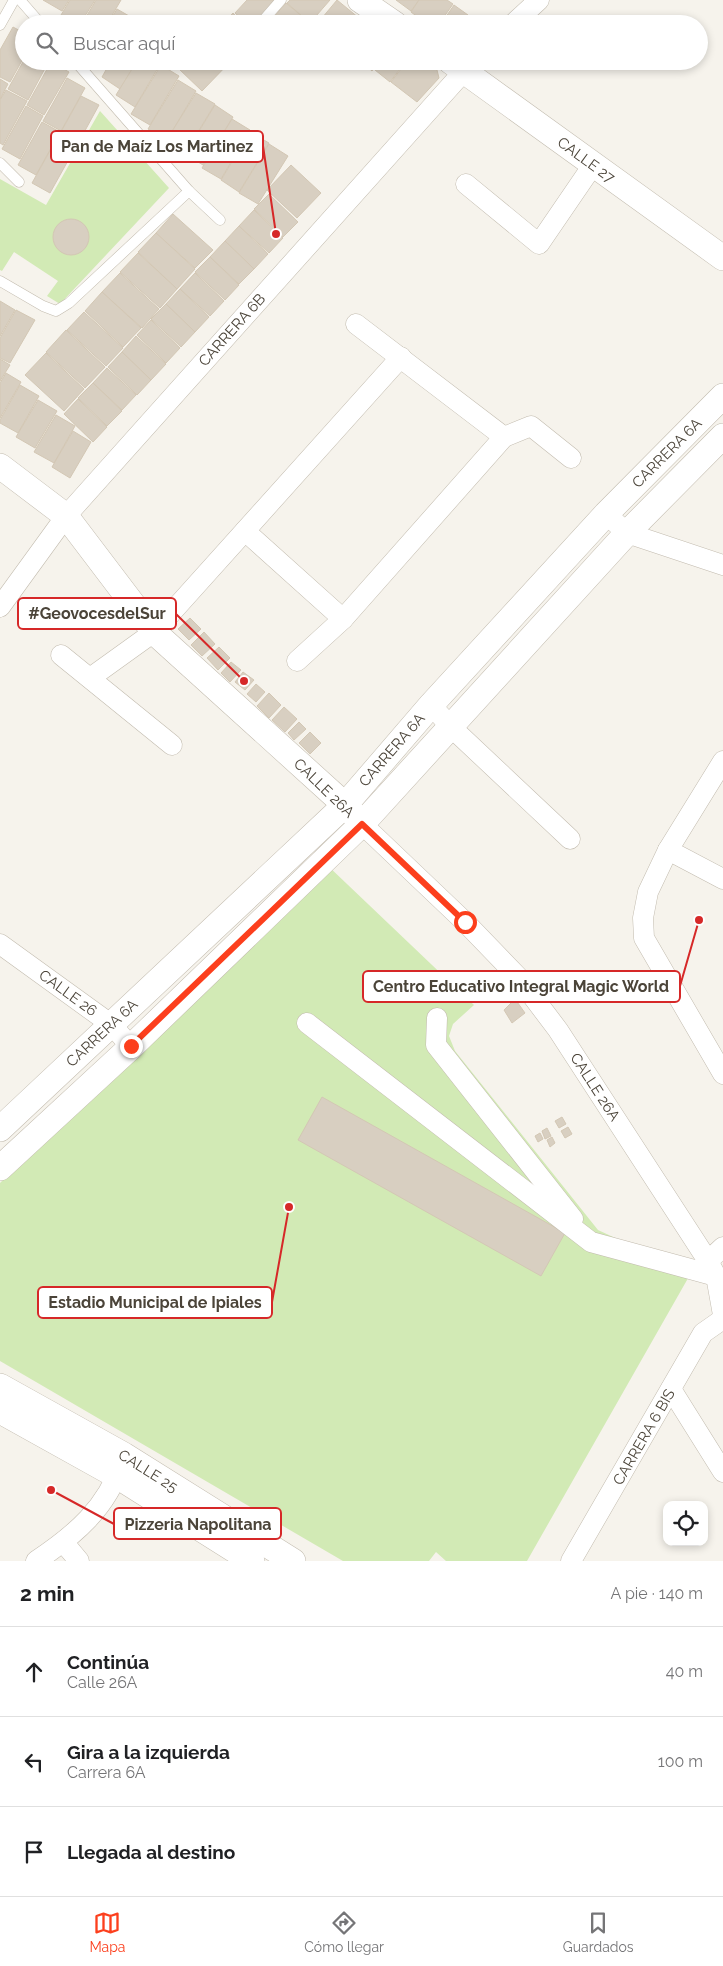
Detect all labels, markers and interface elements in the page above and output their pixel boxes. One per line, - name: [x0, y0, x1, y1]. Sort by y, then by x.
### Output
- search box: [15, 15, 708, 70]
- icon: search: [33, 29, 61, 57]
- text: Buscar aquí: [73, 32, 175, 54]
- callout: Pan de Maíz Los Martinez: [51, 131, 263, 162]
- street label: CALLE 27: [554, 133, 618, 187]
- text: Pan de Maíz Los Martinez: [61, 137, 253, 156]
- street label: CARRERA 6B: [195, 290, 269, 370]
- street label: CARRERA 6A: [628, 414, 706, 492]
- callout: #GeovocesdelSur: [18, 598, 176, 629]
- text: #GeovocesdelSur: [28, 604, 166, 623]
- street label: CARRERA 6A: [355, 710, 429, 790]
- street label: CALLE 26A: [290, 755, 358, 821]
- route start: [454, 911, 477, 934]
- street label: CALLE 26: [35, 966, 101, 1020]
- callout: Centro Educativo Integral Magic World: [363, 971, 680, 1002]
- text: Centro Educativo Integral Magic World: [373, 977, 669, 996]
- street label: CARRERA 6A: [63, 995, 141, 1071]
- route end: [120, 1035, 143, 1058]
- street label: CALLE 26A: [566, 1050, 624, 1124]
- callout: Estadio Municipal de Ipiales: [38, 1287, 272, 1318]
- text: Estadio Municipal de Ipiales: [48, 1293, 262, 1312]
- street label: CARRERA 6 BIS: [609, 1386, 679, 1488]
- street label: CALLE 25: [115, 1446, 181, 1496]
- map controls: [663, 1501, 708, 1546]
- button: locate: [663, 1501, 708, 1546]
- callout: Pizzeria Napolitana: [114, 1508, 281, 1539]
- text: Pizzeria Napolitana: [124, 1515, 272, 1534]
- text: 2 min: [20, 1581, 74, 1606]
- text: A pie · 140 m: [611, 1584, 703, 1603]
- text: Continúa: [67, 1651, 149, 1673]
- icon: ahead: [20, 1658, 48, 1686]
- text: 40 m: [666, 1662, 703, 1681]
- text: Calle 26A: [67, 1673, 137, 1692]
- text: Gira a la izquierda: [67, 1741, 230, 1763]
- icon: left: [20, 1748, 48, 1776]
- text: 100 m: [658, 1752, 703, 1771]
- text: Carrera 6A: [67, 1763, 146, 1782]
- icon: arrive: [20, 1838, 48, 1866]
- text: Llegada al destino: [67, 1841, 235, 1863]
- tab: Mapa: [89, 1909, 125, 1955]
- tab: Cómo llegar: [304, 1909, 384, 1955]
- tab: Guardados: [563, 1909, 634, 1955]

